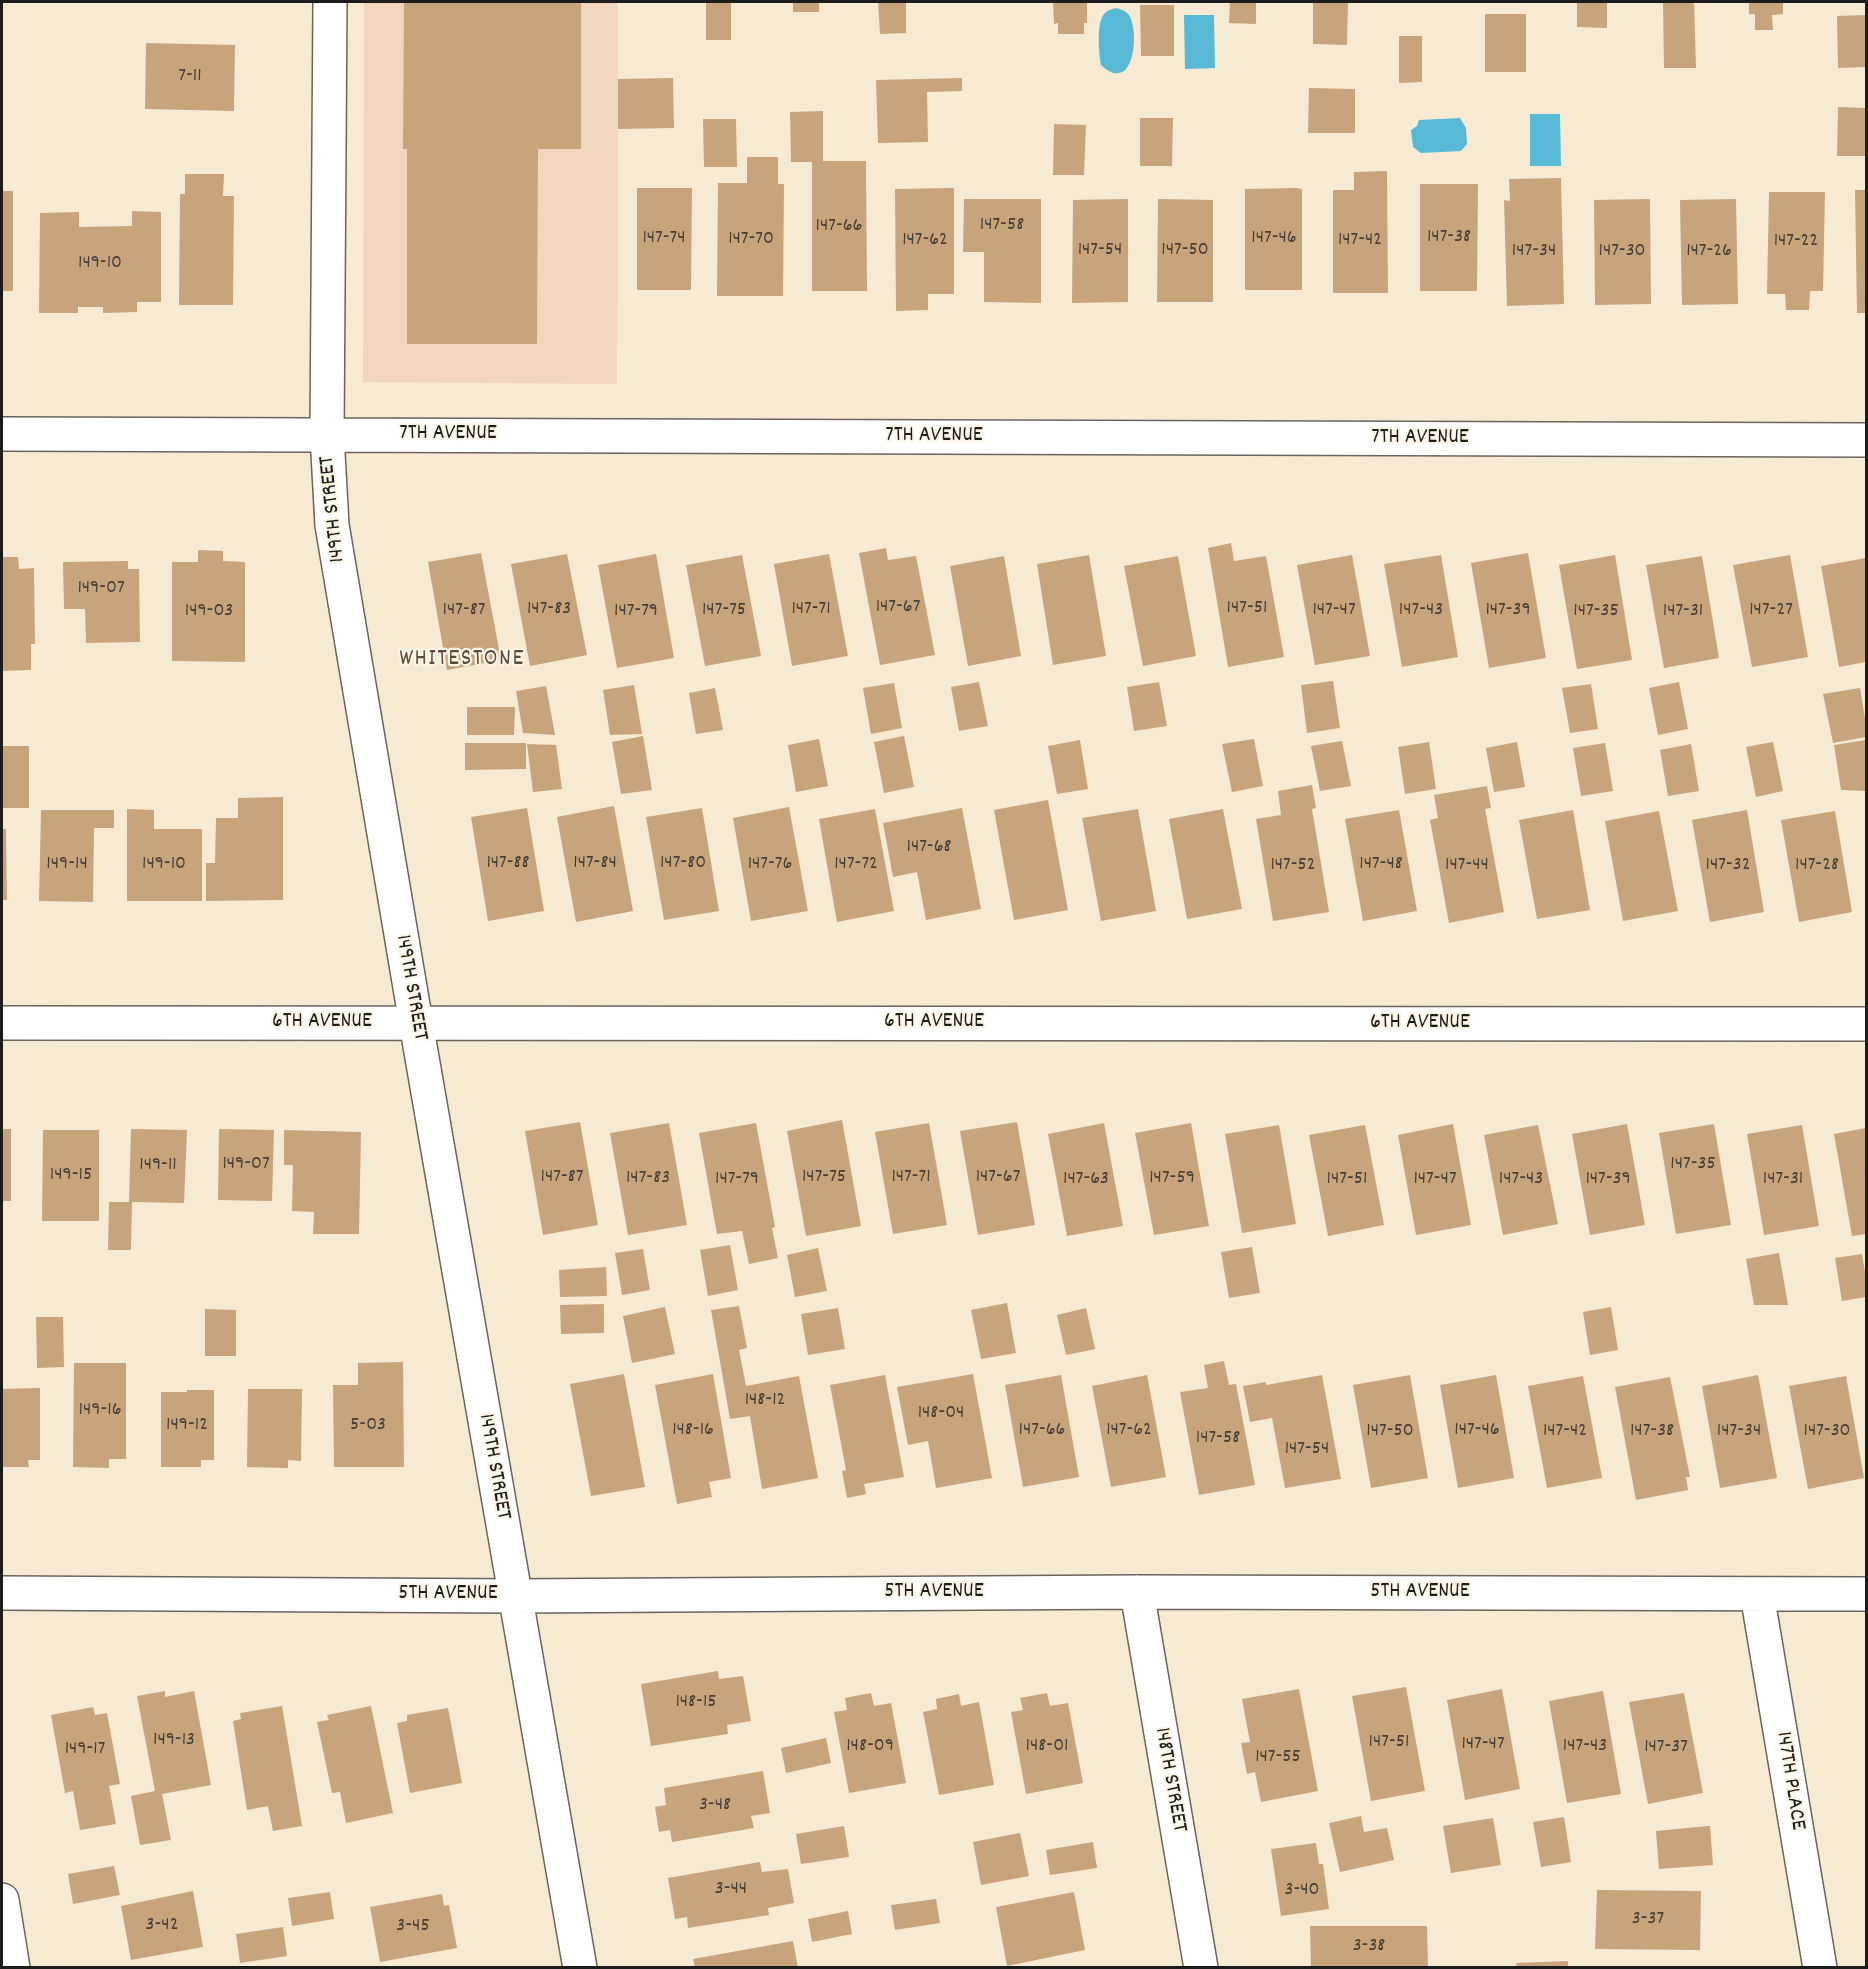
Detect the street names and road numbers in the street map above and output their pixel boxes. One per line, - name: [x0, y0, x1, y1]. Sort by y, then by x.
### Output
- street label: 7TH AVENUE: [399, 422, 497, 448]
- street label: 7TH AVENUE: [885, 424, 983, 450]
- street label: 7TH AVENUE: [1371, 426, 1469, 452]
- street label: 149TH STREET: [315, 454, 353, 564]
- street label: 149TH STREET: [388, 933, 432, 1043]
- street label: 6TH AVENUE: [272, 1010, 372, 1036]
- street label: 6TH AVENUE: [884, 1010, 984, 1036]
- street label: 6TH AVENUE: [1370, 1011, 1470, 1037]
- street label: 149TH STREET: [471, 1412, 515, 1522]
- street label: 5TH AVENUE: [884, 1580, 984, 1606]
- street label: 5TH AVENUE: [1370, 1580, 1470, 1606]
- street label: 5TH AVENUE: [398, 1582, 498, 1608]
- street label: 148TH STREET: [1147, 1726, 1191, 1834]
- street label: 147TH PLACE: [1768, 1730, 1810, 1832]

